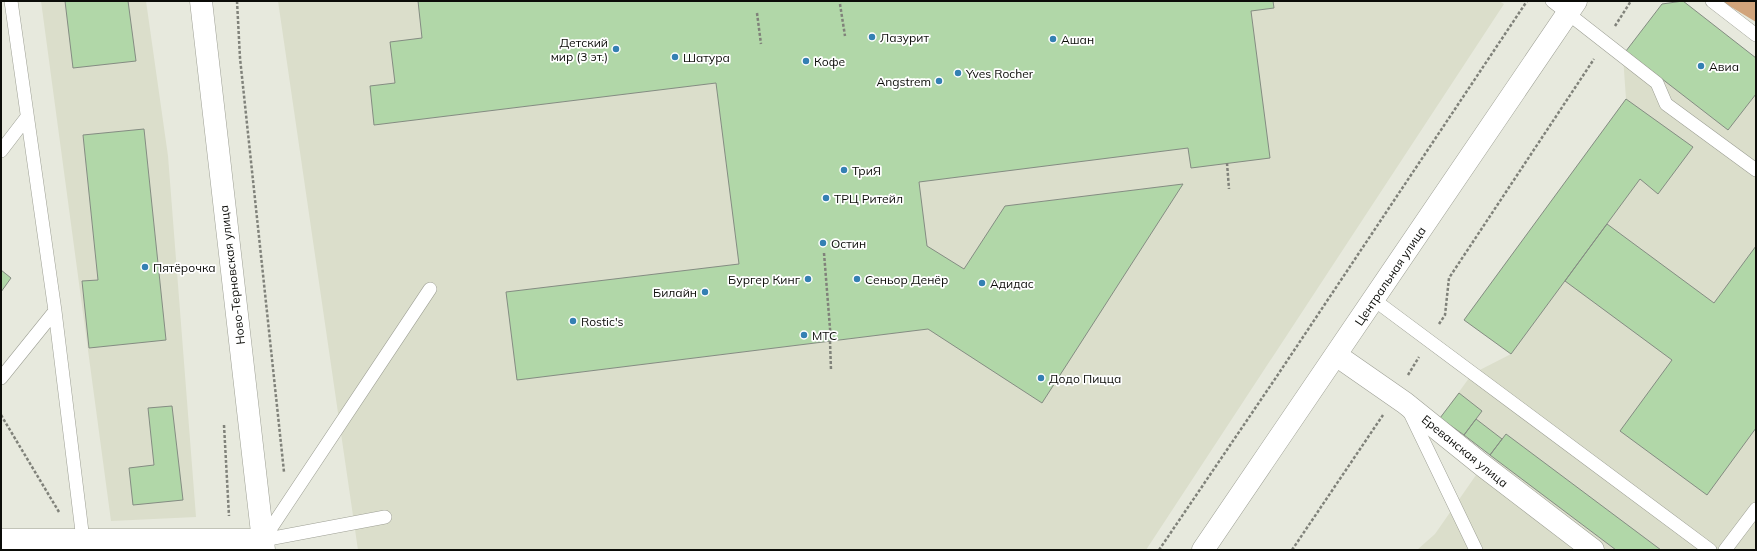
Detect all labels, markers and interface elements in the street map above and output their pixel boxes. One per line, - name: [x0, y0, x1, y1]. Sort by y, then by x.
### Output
- place label: Лазурит: [880, 30, 930, 45]
- marker: Лазурит: [867, 32, 877, 42]
- place label: Ашан: [1061, 32, 1094, 47]
- marker: Ашан: [1048, 34, 1058, 44]
- place label: Детский мир (3 эт.): [551, 35, 608, 64]
- marker: Детский мир (3 эт.): [611, 44, 621, 54]
- place label: Шатура: [683, 50, 730, 65]
- marker: Шатура: [670, 52, 680, 62]
- place label: Кофе: [814, 54, 846, 69]
- marker: Кофе: [801, 56, 811, 66]
- place label: Авиа: [1709, 59, 1739, 74]
- marker: Авиа: [1696, 61, 1706, 71]
- place label: Yves Rocher: [965, 66, 1034, 81]
- marker: Yves Rocher: [953, 68, 963, 78]
- place label: Angstrem: [876, 74, 931, 89]
- marker: Angstrem: [934, 76, 944, 86]
- place label: ТриЯ: [852, 163, 881, 178]
- marker: ТриЯ: [839, 165, 849, 175]
- place label: ТРЦ Ритейл: [834, 191, 903, 206]
- marker: ТРЦ Ритейл: [821, 193, 831, 203]
- street label: Ново-Терновская улица: [216, 204, 248, 346]
- street label: Центральная улица: [1351, 224, 1429, 328]
- place label: Остин: [831, 236, 866, 251]
- marker: Остин: [818, 238, 828, 248]
- place label: Пятёрочка: [153, 260, 216, 275]
- marker: Пятёрочка: [140, 262, 150, 272]
- place label: Бургер Кинг: [728, 272, 801, 287]
- place label: Сеньор Денёр: [865, 272, 948, 287]
- marker: Бургер Кинг: [803, 274, 813, 284]
- marker: Сеньор Денёр: [852, 274, 862, 284]
- place label: Адидас: [990, 276, 1034, 291]
- marker: Адидас: [977, 278, 987, 288]
- place label: Билайн: [653, 285, 697, 300]
- marker: Билайн: [700, 287, 710, 297]
- place label: Rostic's: [581, 314, 624, 329]
- marker: Rostic's: [568, 316, 578, 326]
- place label: МТС: [812, 328, 837, 343]
- marker: МТС: [799, 330, 809, 340]
- place label: Додо Пицца: [1049, 371, 1121, 386]
- marker: Додо Пицца: [1036, 373, 1046, 383]
- street label: Ереванская улица: [1419, 412, 1511, 490]

